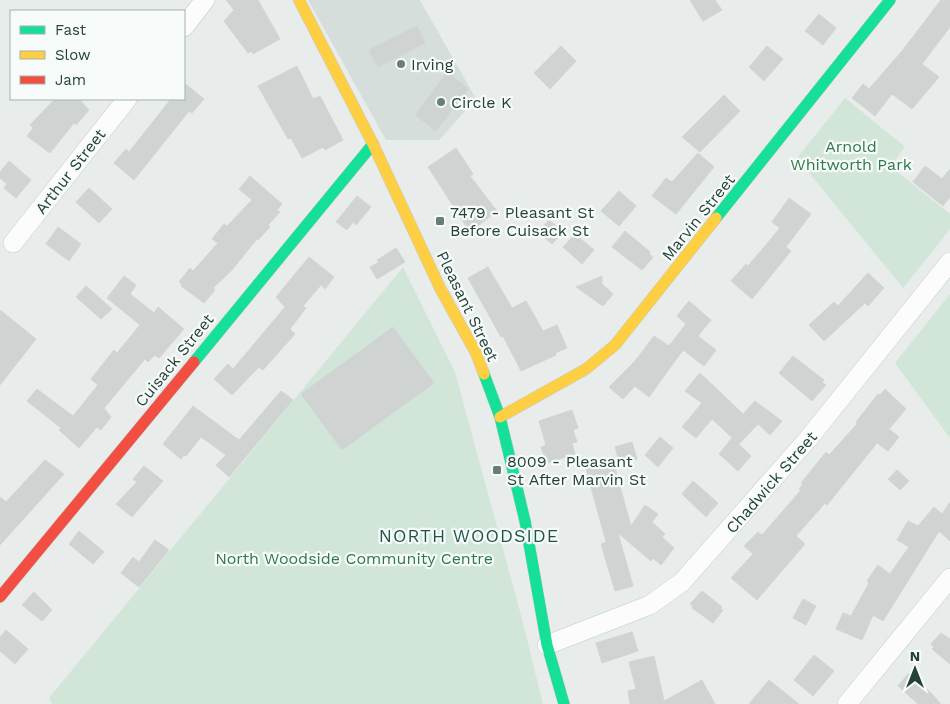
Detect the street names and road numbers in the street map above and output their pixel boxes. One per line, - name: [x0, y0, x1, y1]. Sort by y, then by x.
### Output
- street label: Arthur Street: [31, 125, 110, 218]
- street label: Marvin Street: [658, 170, 739, 264]
- street label: Pleasant Street: [433, 248, 503, 365]
- street label: Cuisack Street: [131, 310, 218, 411]
- street label: Chadwick Street: [722, 427, 821, 537]

